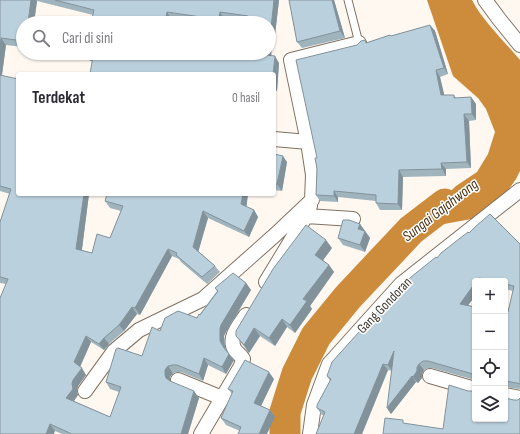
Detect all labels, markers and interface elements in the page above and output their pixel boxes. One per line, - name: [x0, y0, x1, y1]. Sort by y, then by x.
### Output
- search box: [16, 16, 276, 60]
- icon: search: [30, 27, 52, 49]
- text: Cari di sini: [62, 29, 113, 48]
- text: Terdekat: [32, 88, 85, 108]
- text: 0 hasil: [232, 90, 260, 106]
- water label: Sungai Gajahwong: [399, 175, 482, 246]
- street label: Gang Gondoran: [353, 274, 415, 337]
- map controls: [472, 278, 508, 422]
- button: +: [472, 278, 508, 314]
- button: −: [472, 314, 508, 350]
- button: locate: [472, 350, 508, 386]
- button: layers: [472, 386, 508, 422]

